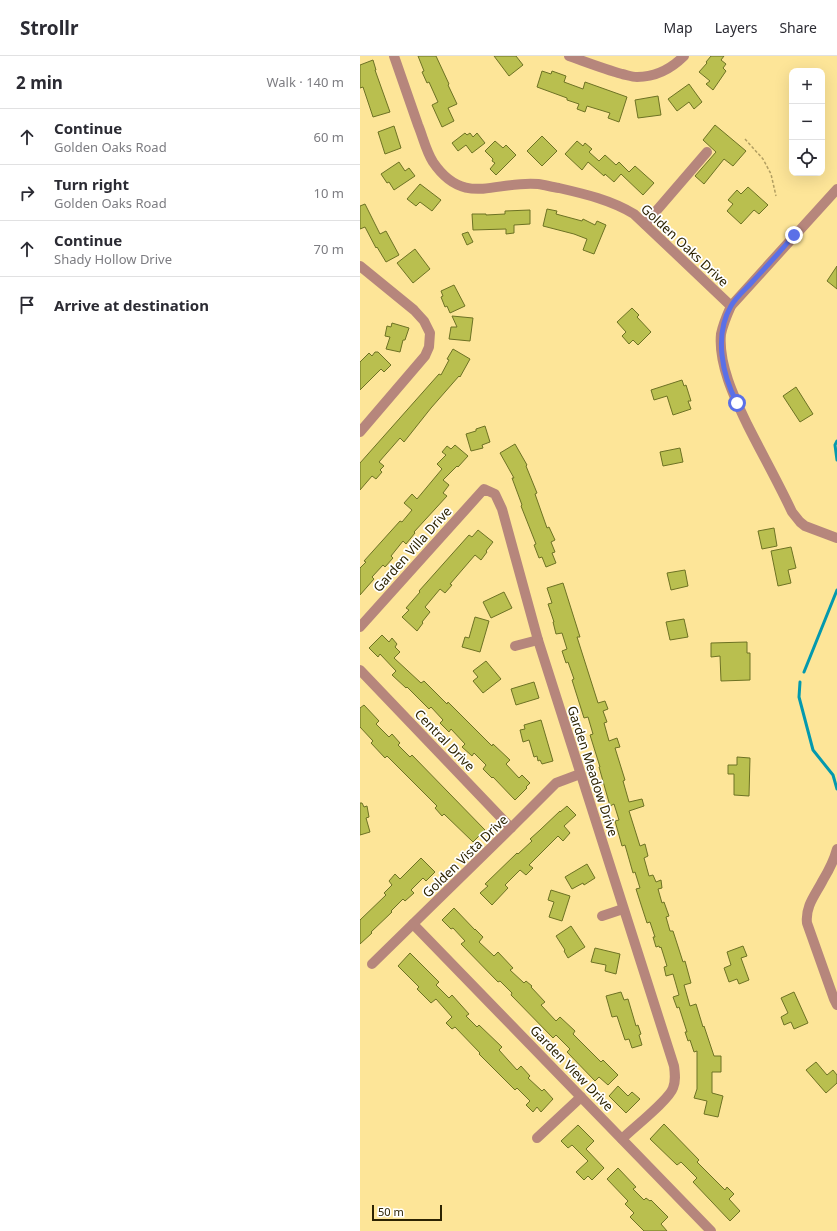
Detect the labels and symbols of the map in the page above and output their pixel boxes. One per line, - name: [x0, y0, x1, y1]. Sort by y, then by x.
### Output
- street label: Golden Oaks Drive: [637, 200, 733, 290]
- route end: [785, 226, 803, 244]
- route start: [728, 394, 746, 412]
- street label: Garden Villa Drive: [369, 502, 455, 596]
- street label: Garden Meadow Drive: [563, 703, 623, 839]
- street label: Central Drive: [411, 705, 479, 775]
- street label: Golden Vista Drive: [418, 811, 512, 901]
- street label: Garden View Drive: [526, 1021, 618, 1115]
- scale bar: [372, 1203, 442, 1222]

